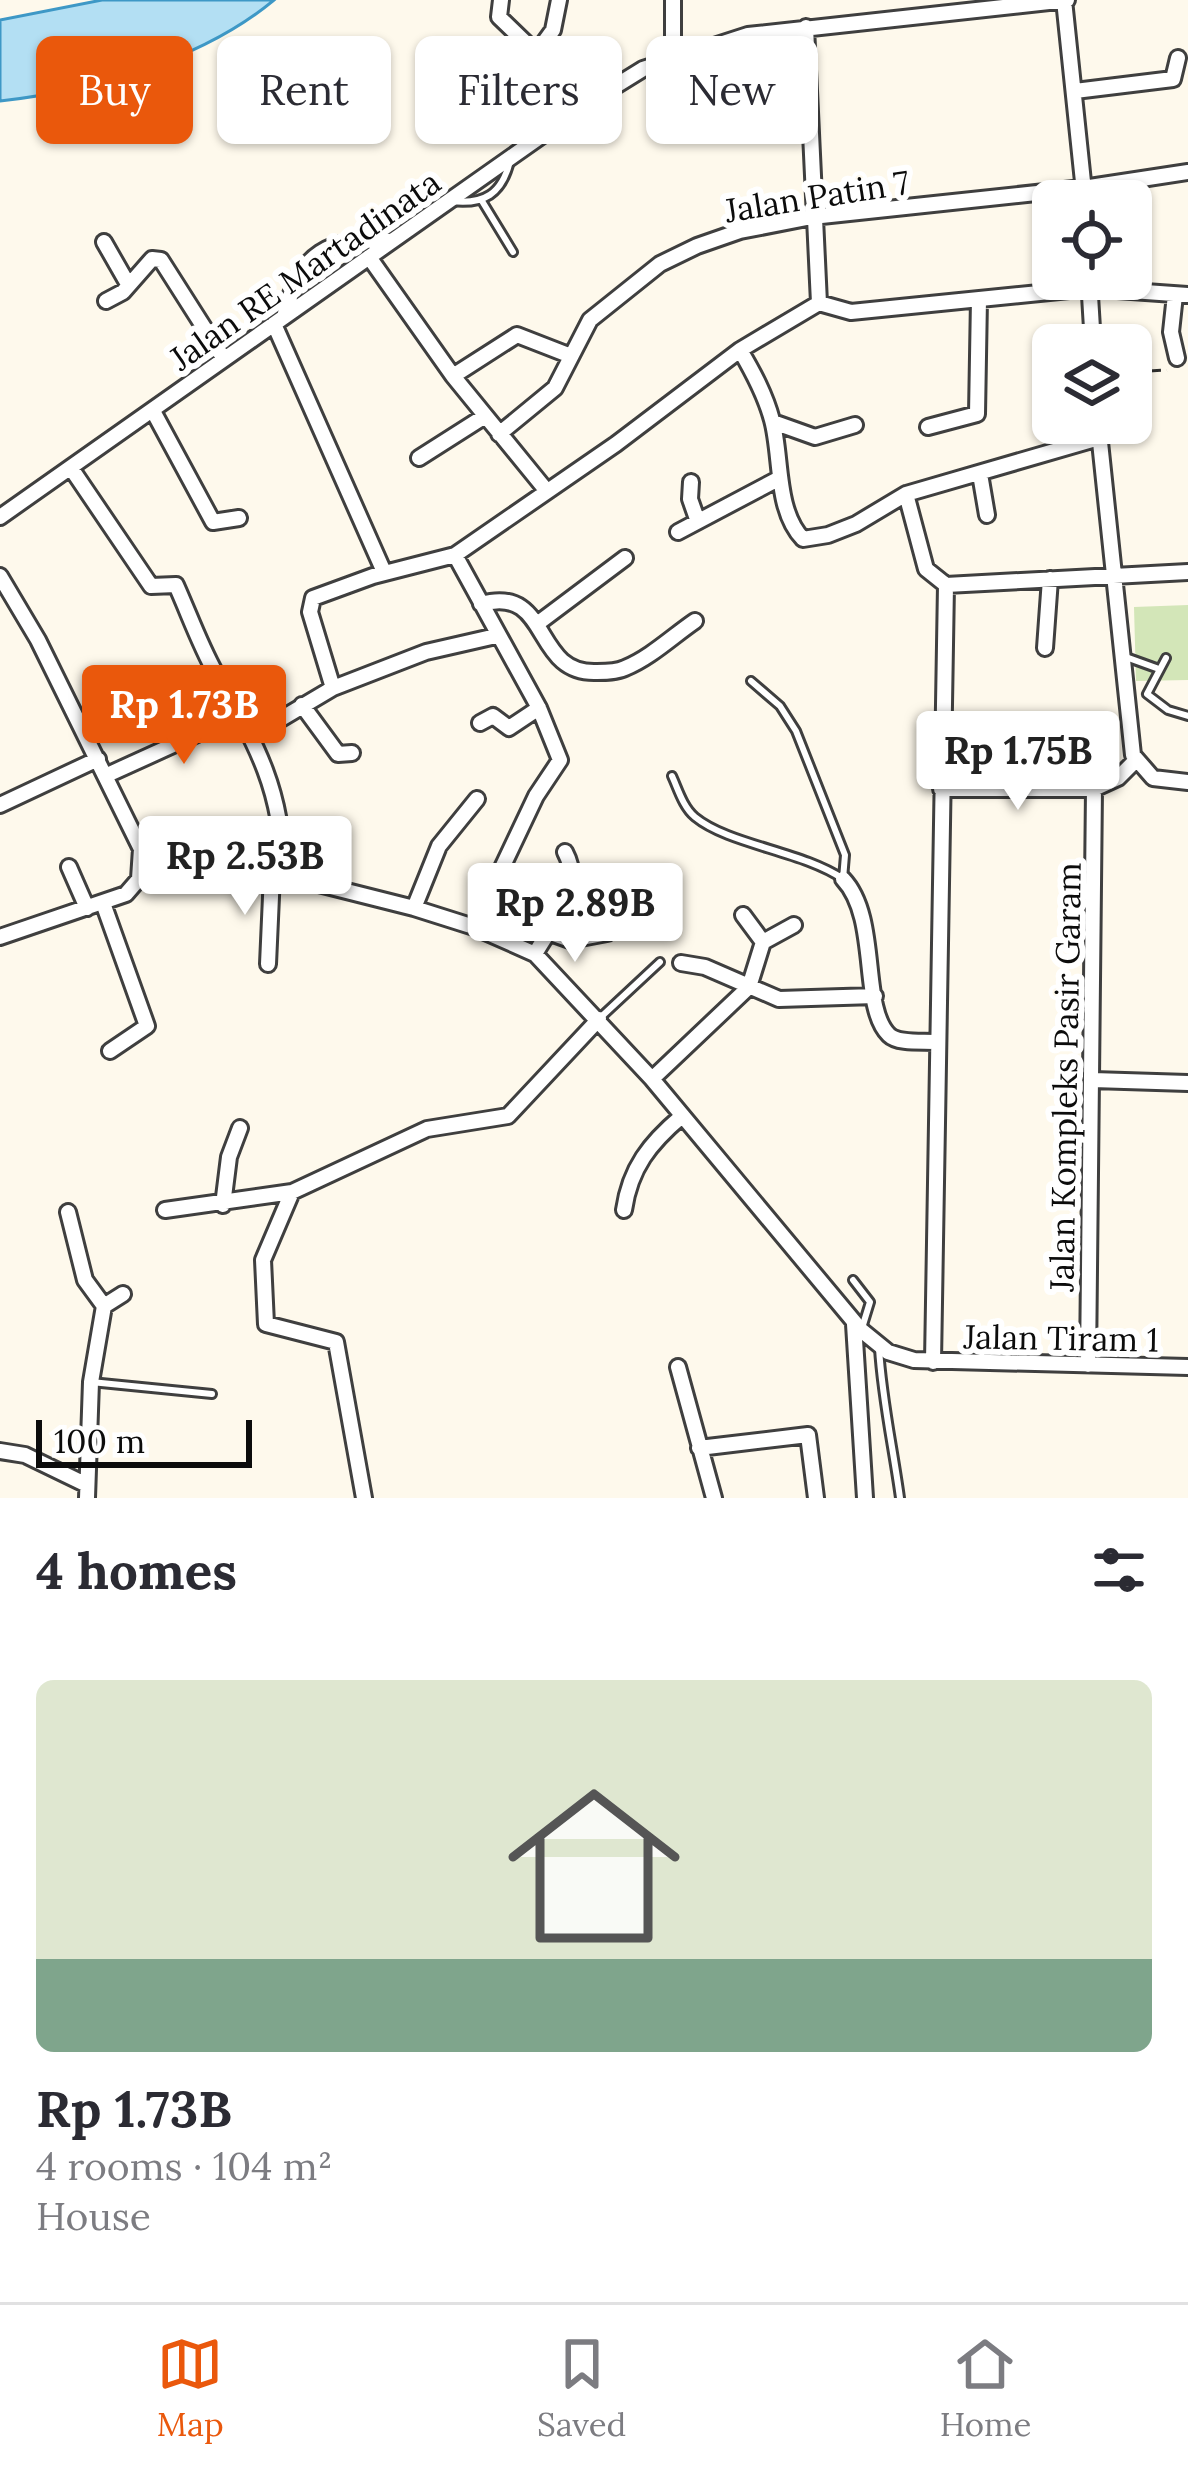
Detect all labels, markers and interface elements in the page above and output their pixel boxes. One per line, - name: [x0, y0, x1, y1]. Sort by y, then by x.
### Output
- chip: Buy: [36, 36, 193, 144]
- chip: Rent: [217, 36, 391, 144]
- chip: Filters: [415, 36, 622, 144]
- chip: New: [646, 36, 818, 144]
- street label: Jalan RE Martadinata: [161, 161, 448, 380]
- street label: Jalan Patin 7: [721, 161, 912, 231]
- map controls: [1032, 180, 1152, 444]
- button: locate: [1032, 180, 1152, 300]
- button: layers: [1032, 324, 1152, 444]
- pin: Rp 1.73B: [60, 665, 308, 767]
- text: Rp 1.73B: [109, 679, 259, 729]
- pin: Rp 1.75B: [894, 711, 1142, 813]
- text: Rp 1.75B: [943, 725, 1093, 775]
- pin: Rp 2.53B: [121, 816, 369, 918]
- text: Rp 2.53B: [166, 830, 324, 880]
- street label: Jalan Kompleks Pasir Garam: [1040, 862, 1090, 1293]
- pin: Rp 2.89B: [451, 863, 699, 965]
- text: Rp 2.89B: [495, 877, 655, 927]
- street label: Jalan Tiram 1: [962, 1315, 1159, 1361]
- scale bar: [36, 1414, 252, 1467]
- text: 100 m: [54, 1420, 145, 1462]
- icon: filters: [1086, 1537, 1152, 1603]
- text: 4 homes: [36, 1538, 237, 1603]
- icon: home: [486, 1758, 702, 1974]
- text: Rp 1.73B: [36, 2076, 232, 2141]
- text: 4 rooms · 104 m²: [36, 2141, 333, 2191]
- text: House: [36, 2191, 151, 2241]
- tab: Map: [157, 2331, 224, 2445]
- tab: Saved: [537, 2331, 626, 2445]
- tab: Home: [940, 2331, 1031, 2445]

